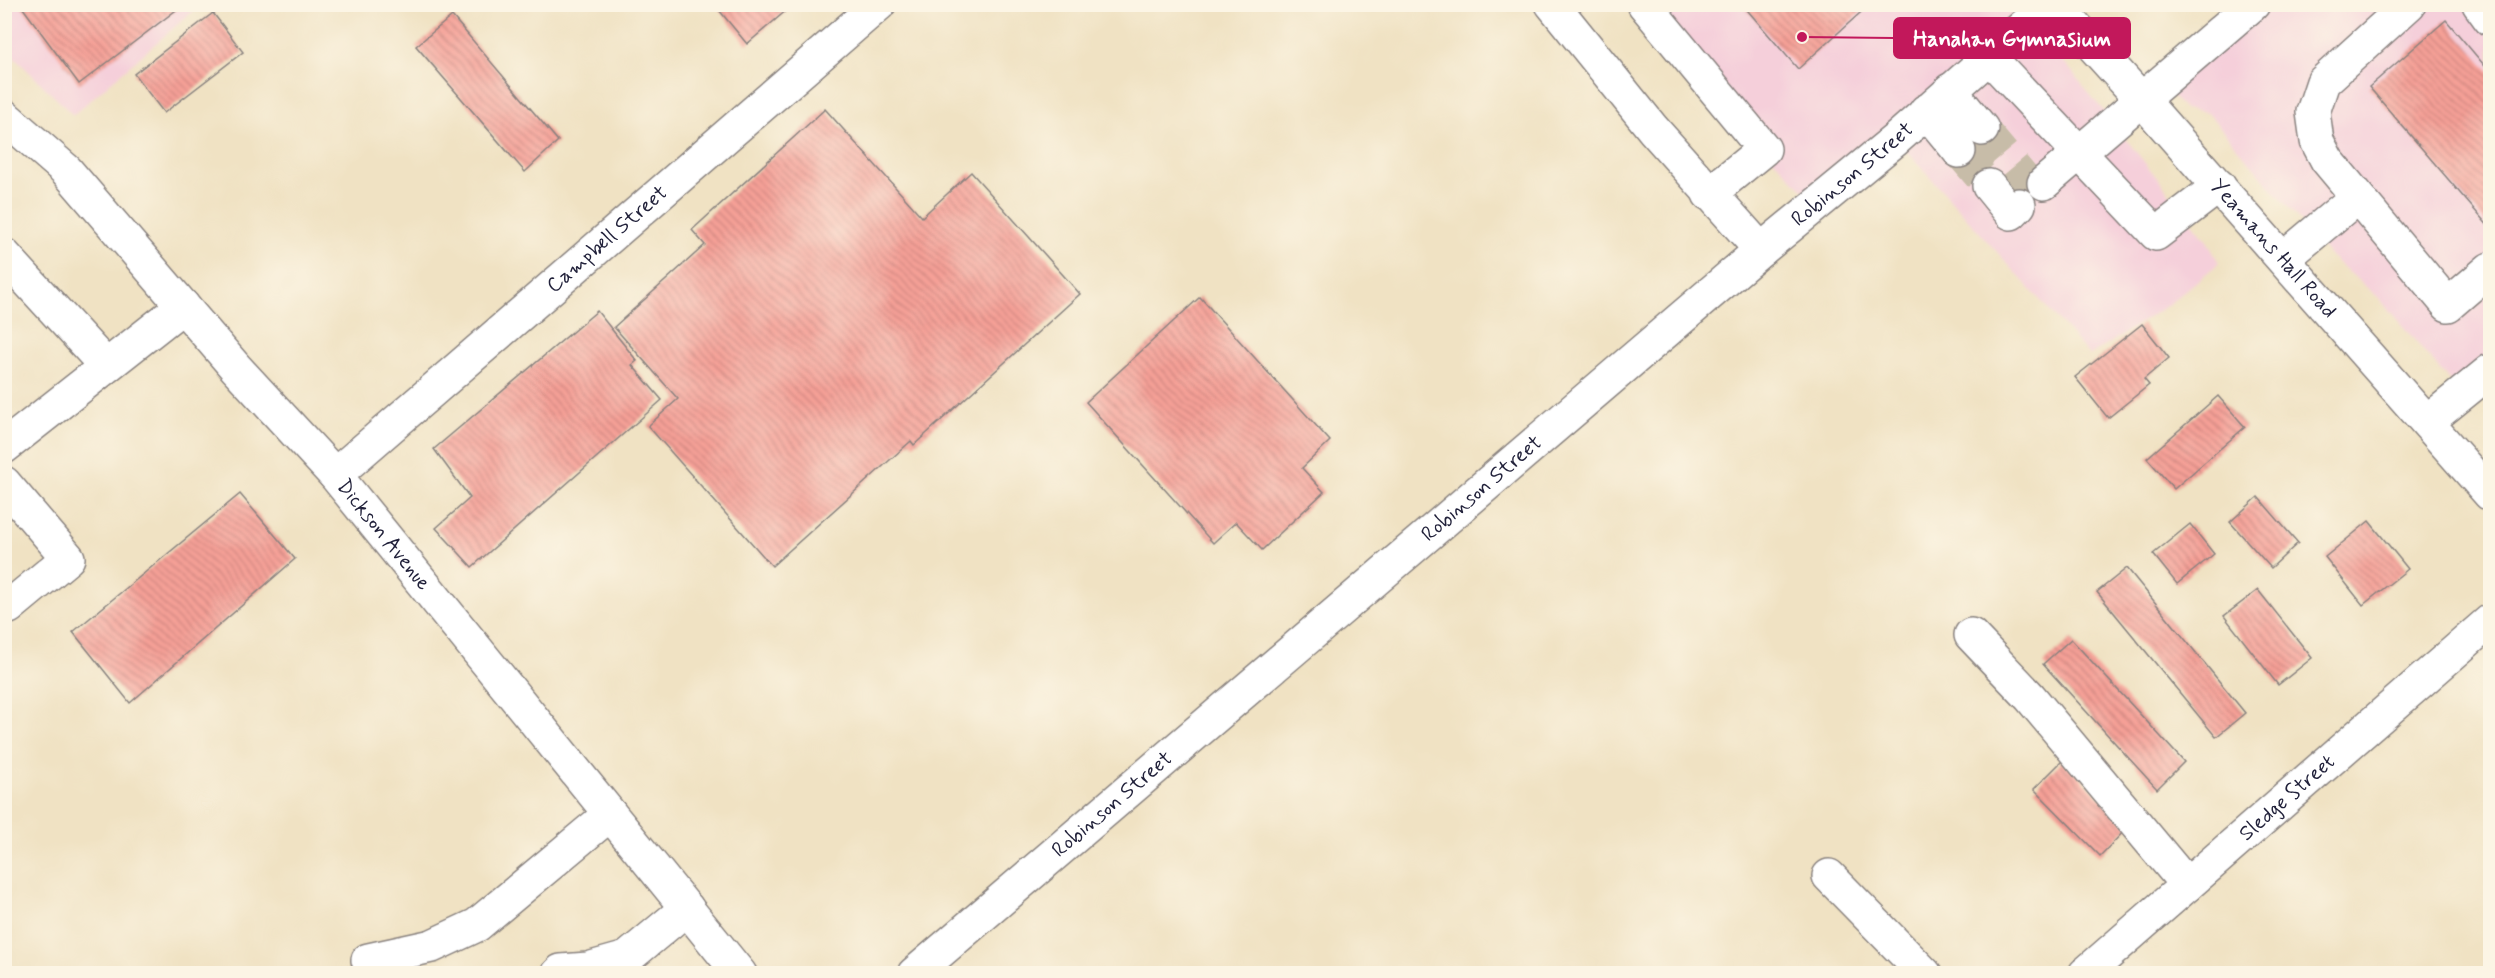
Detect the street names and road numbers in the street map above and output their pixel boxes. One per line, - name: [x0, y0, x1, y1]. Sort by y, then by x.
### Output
- street label: Robinson Street: [1786, 116, 1920, 233]
- street label: Yeamans Hall Road: [2204, 173, 2343, 325]
- street label: Campbell Street: [541, 179, 674, 300]
- street label: Robinson Street: [1415, 429, 1548, 548]
- street label: Dickson Avenue: [330, 473, 437, 596]
- street label: Robinson Street: [1046, 745, 1179, 864]
- street label: Sledge Street: [2233, 748, 2341, 848]

